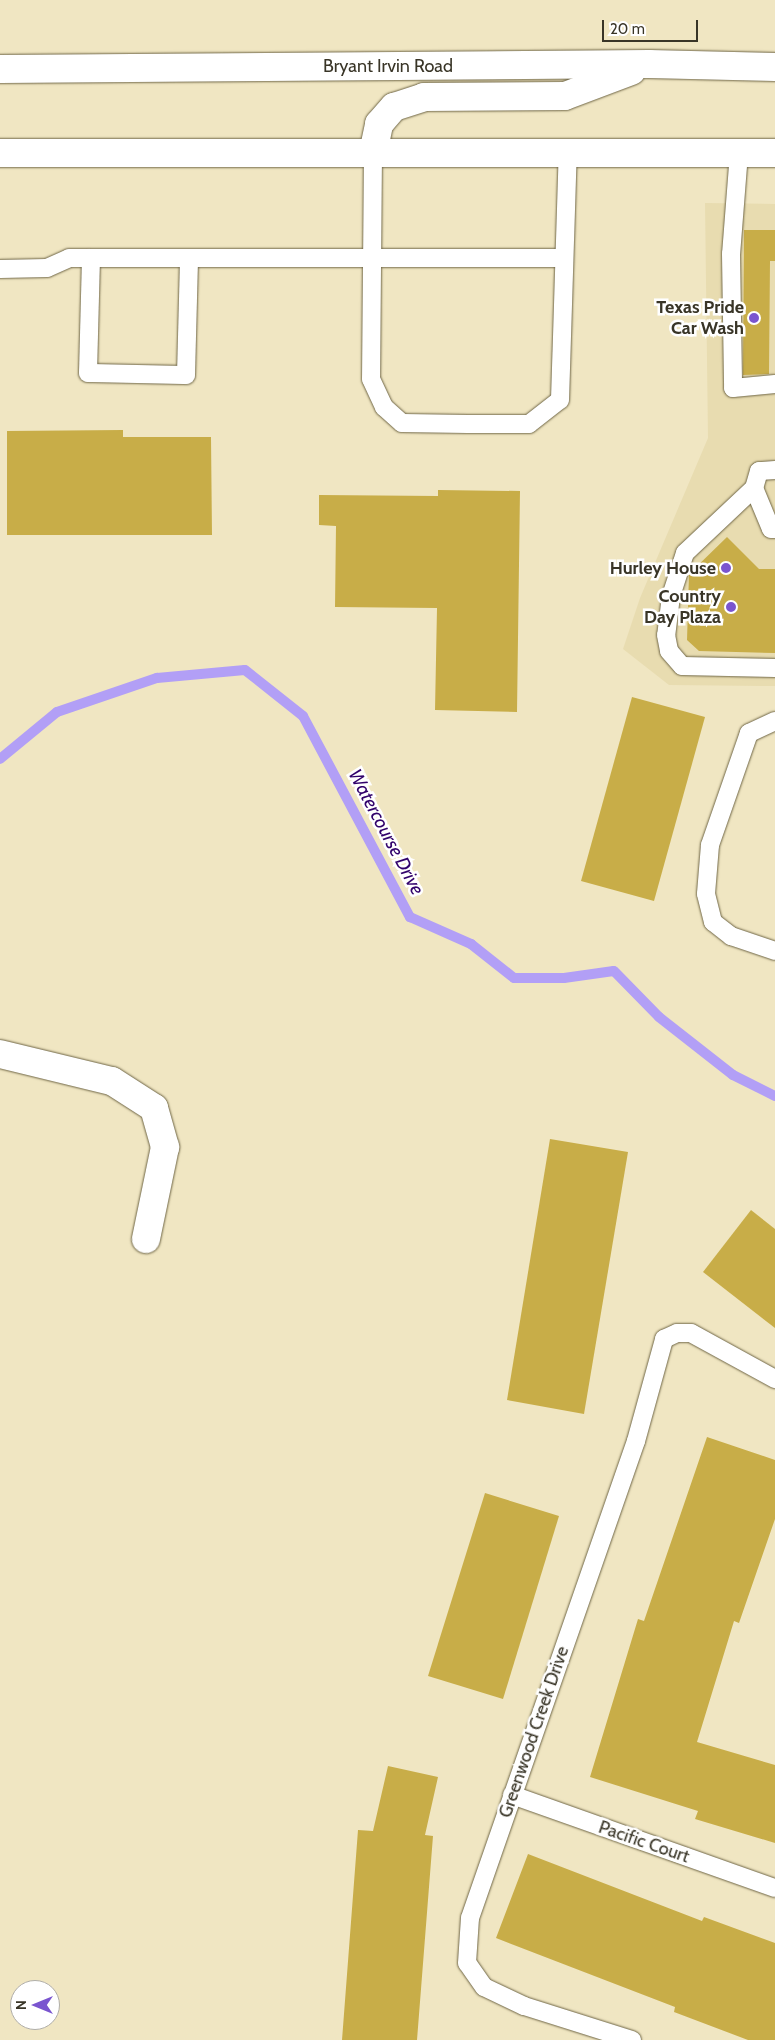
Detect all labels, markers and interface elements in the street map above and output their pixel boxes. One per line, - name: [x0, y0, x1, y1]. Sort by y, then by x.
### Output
- scale bar: [605, 10, 701, 42]
- text: 20 m: [610, 20, 645, 38]
- street label: Bryant Irvin Road: [323, 55, 453, 77]
- place label: Texas Pride Car Wash: [656, 297, 744, 340]
- marker: Texas Pride Car Wash: [748, 312, 760, 324]
- place label: Hurley House: [610, 557, 716, 579]
- marker: Hurley House: [720, 562, 732, 574]
- place label: Country Day Plaza: [644, 586, 721, 628]
- marker: Country Day Plaza: [725, 601, 737, 613]
- water label: Watercourse Drive: [343, 765, 429, 899]
- street label: Greenwood Creek Drive: [494, 1643, 574, 1821]
- street label: Pacific Court: [596, 1816, 692, 1868]
- north arrow: [10, 1980, 60, 2030]
- text: N: [12, 2000, 30, 2010]

